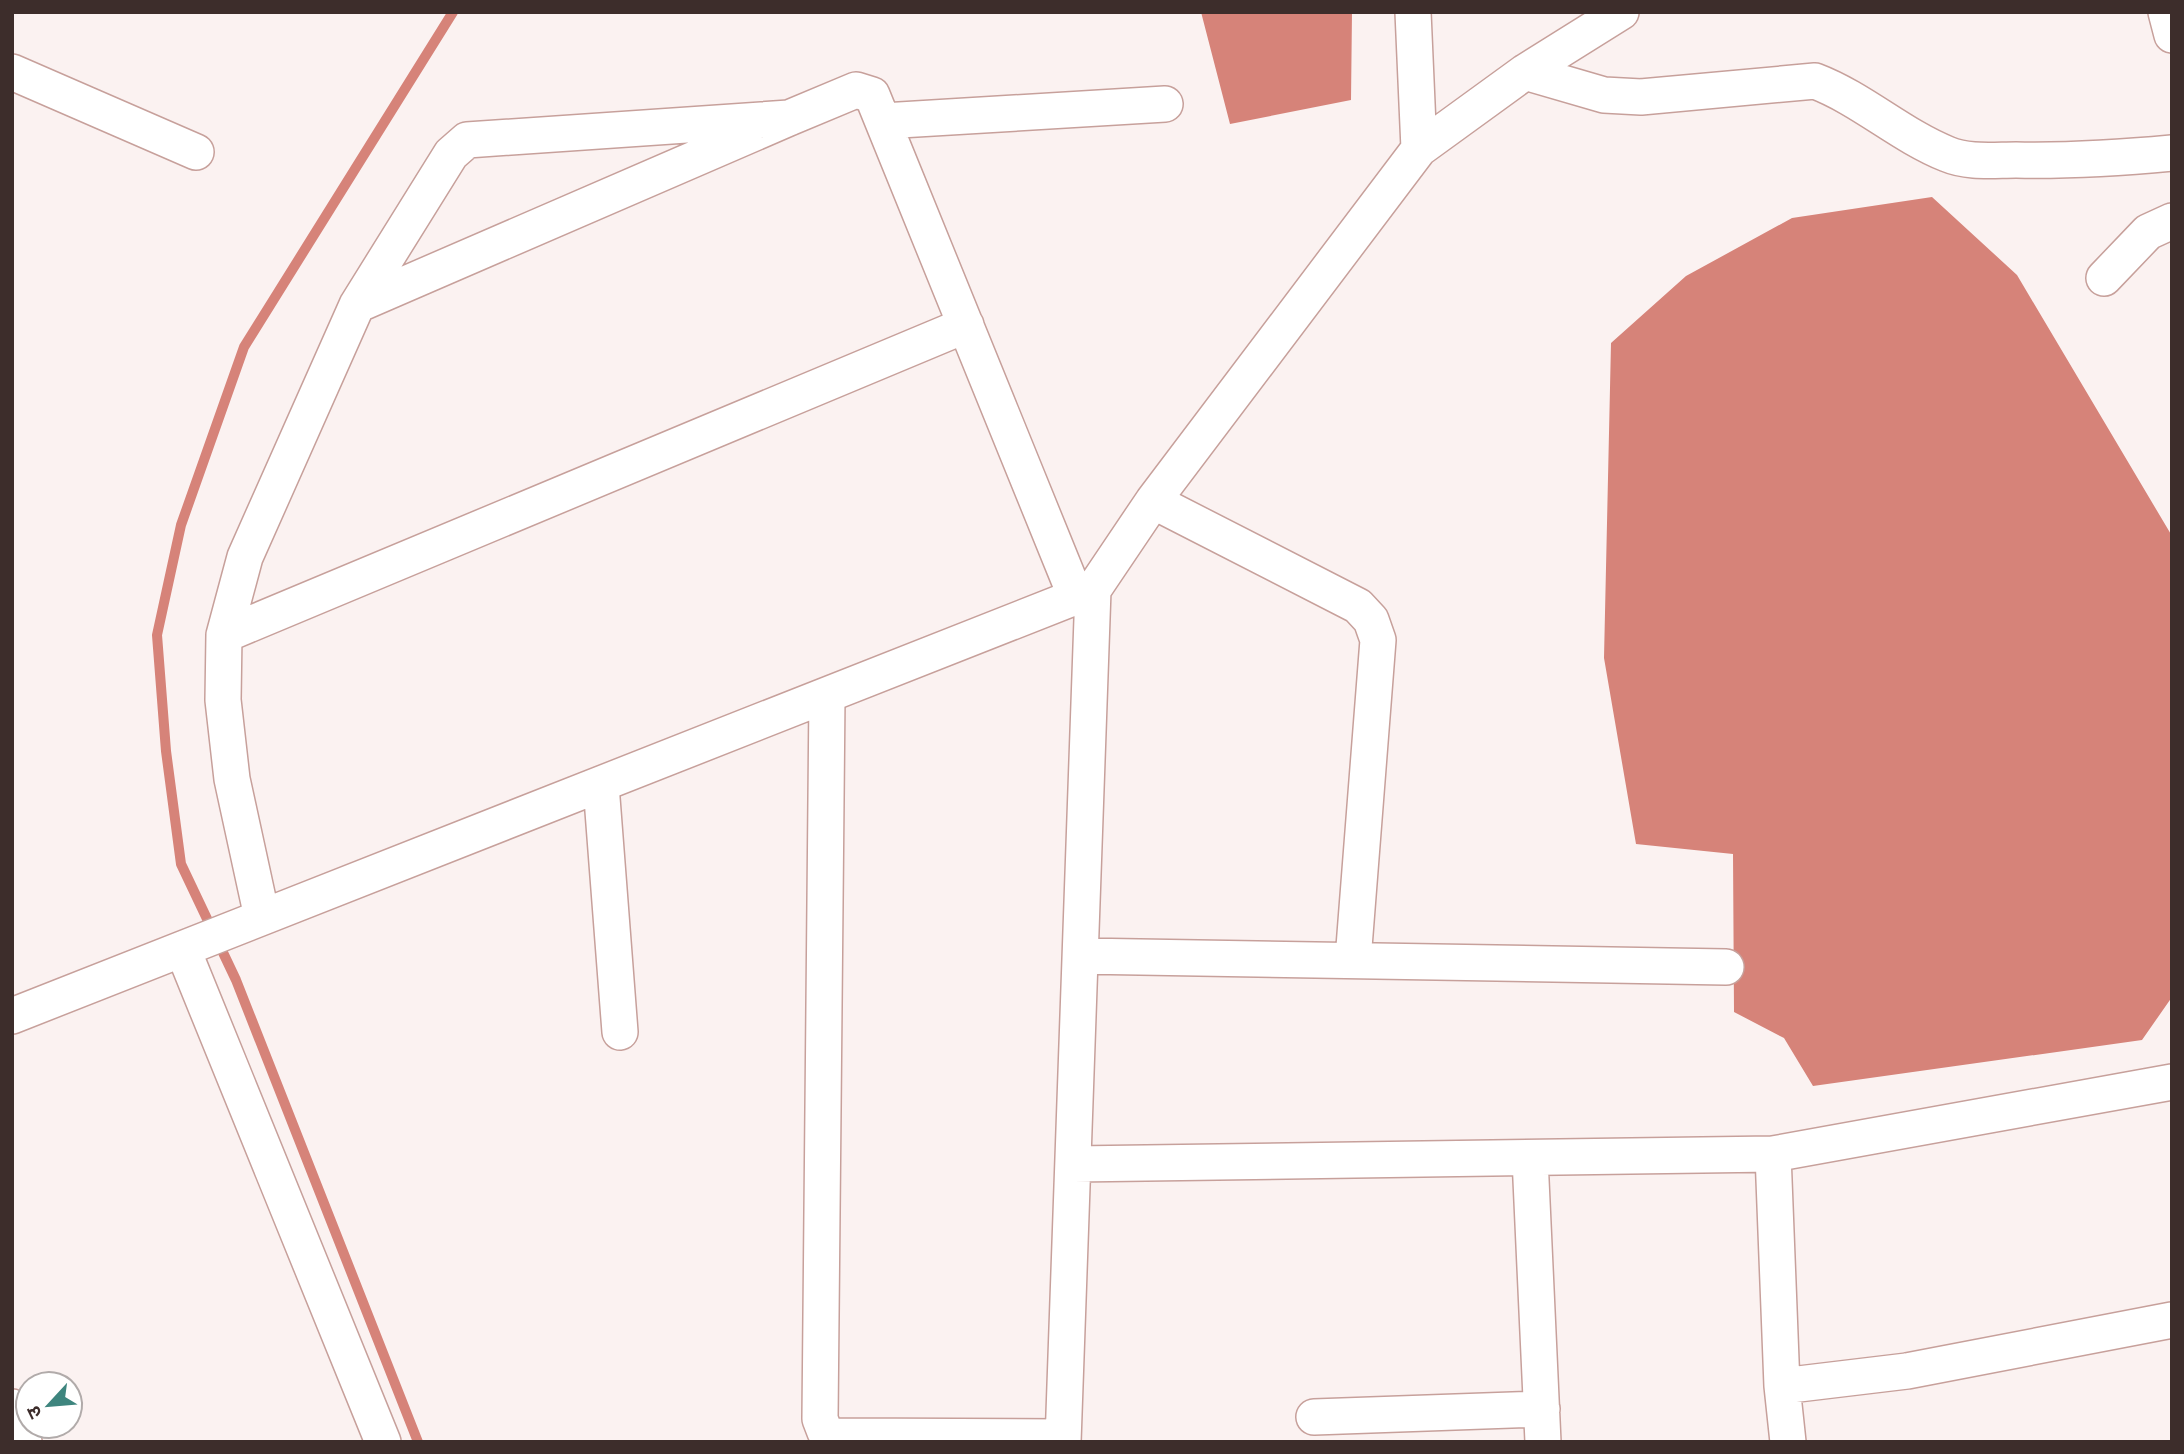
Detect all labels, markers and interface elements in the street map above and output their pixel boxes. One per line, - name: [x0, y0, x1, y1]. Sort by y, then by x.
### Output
- north arrow: [14, 1370, 84, 1440]
- text: उ: [20, 1400, 50, 1423]

